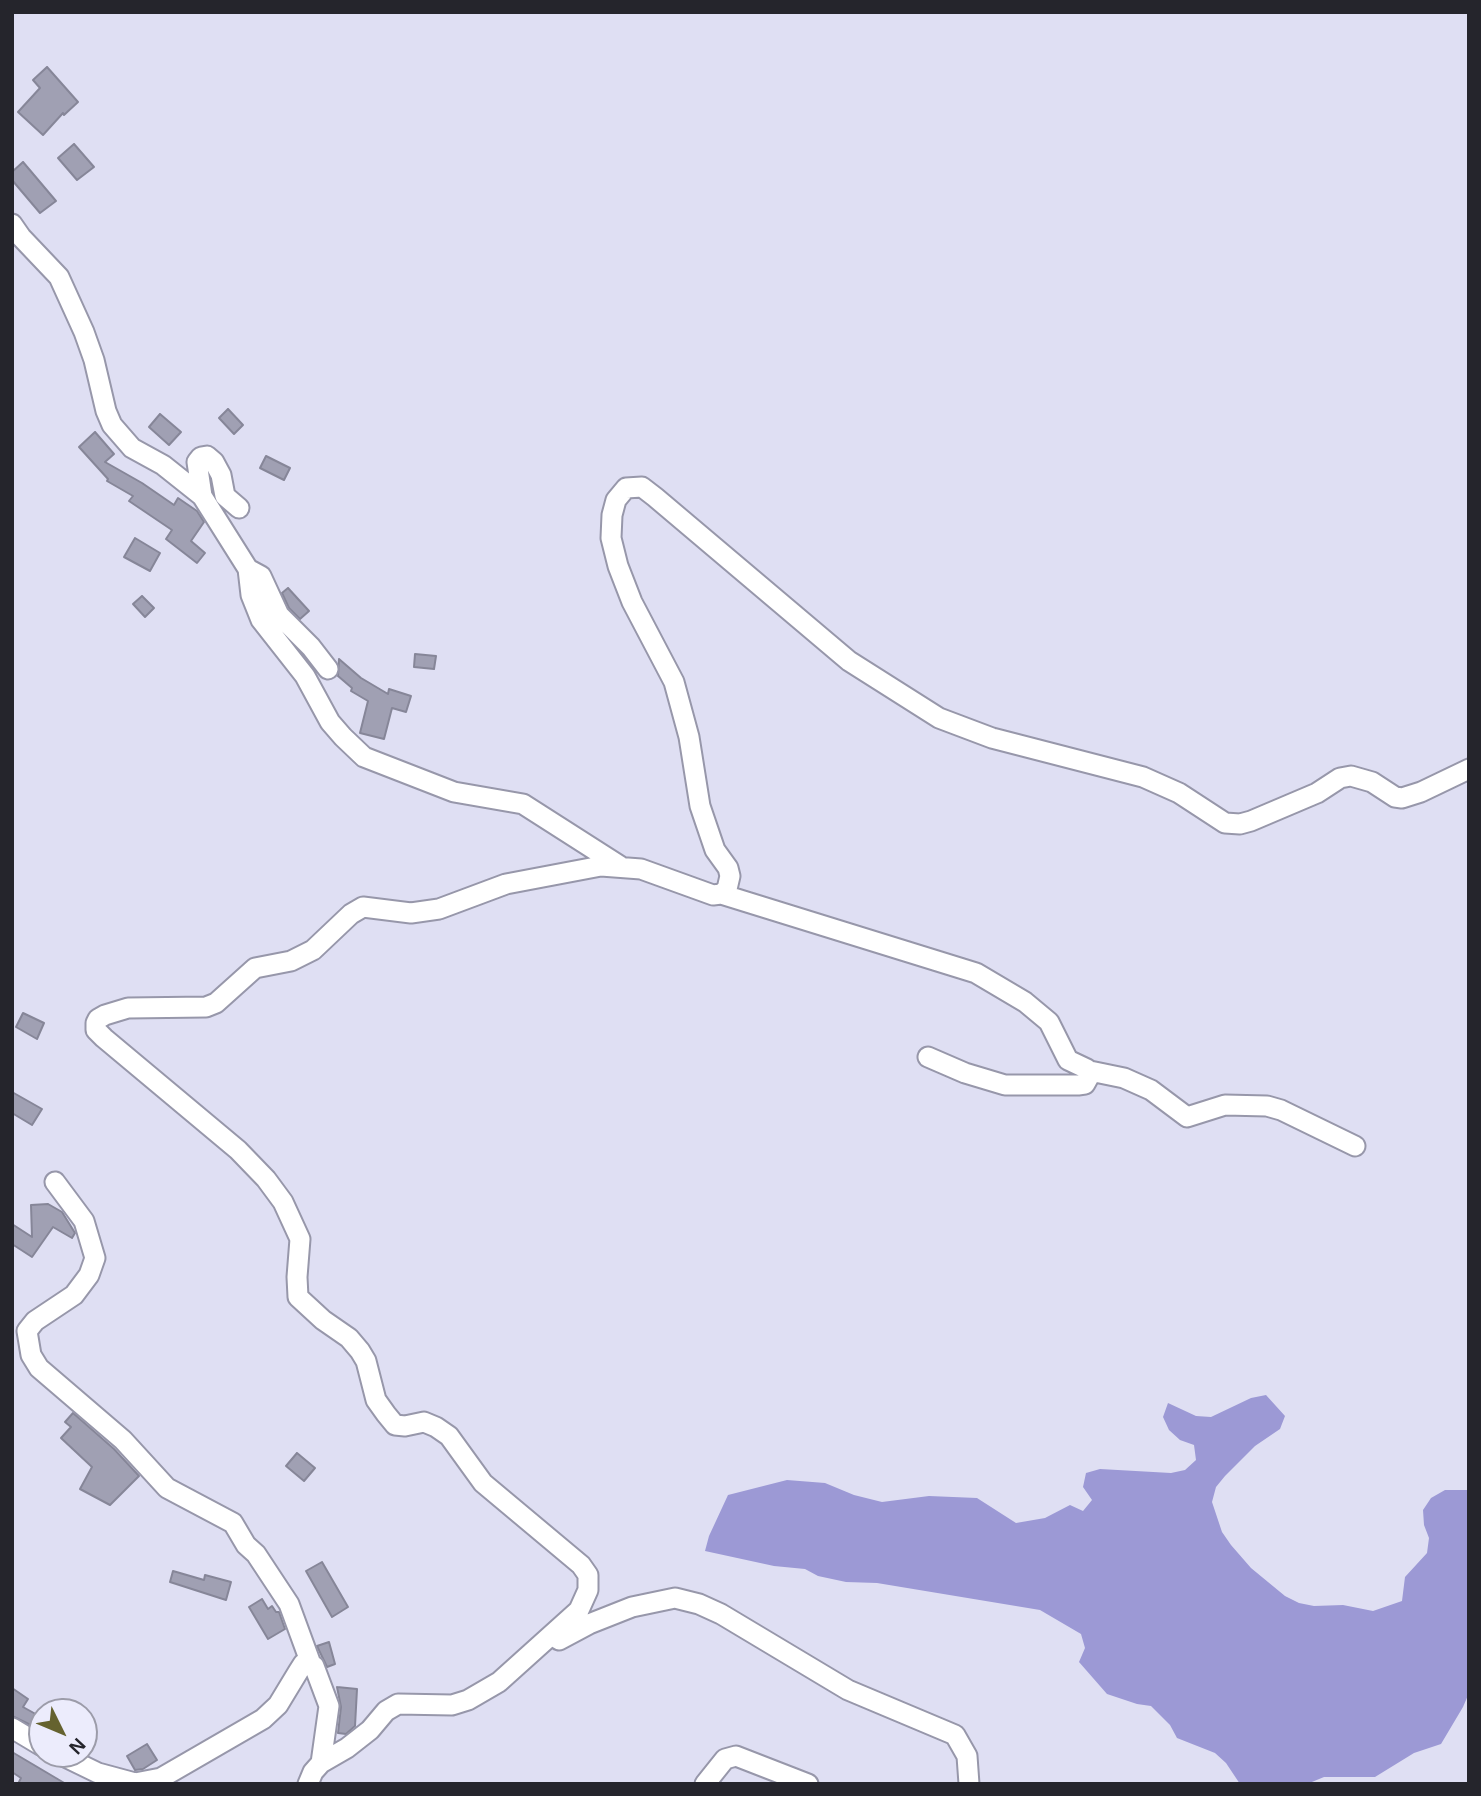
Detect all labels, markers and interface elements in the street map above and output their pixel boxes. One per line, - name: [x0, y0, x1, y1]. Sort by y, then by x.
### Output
- north arrow: [28, 1698, 98, 1768]
- text: N: [65, 1734, 90, 1758]

